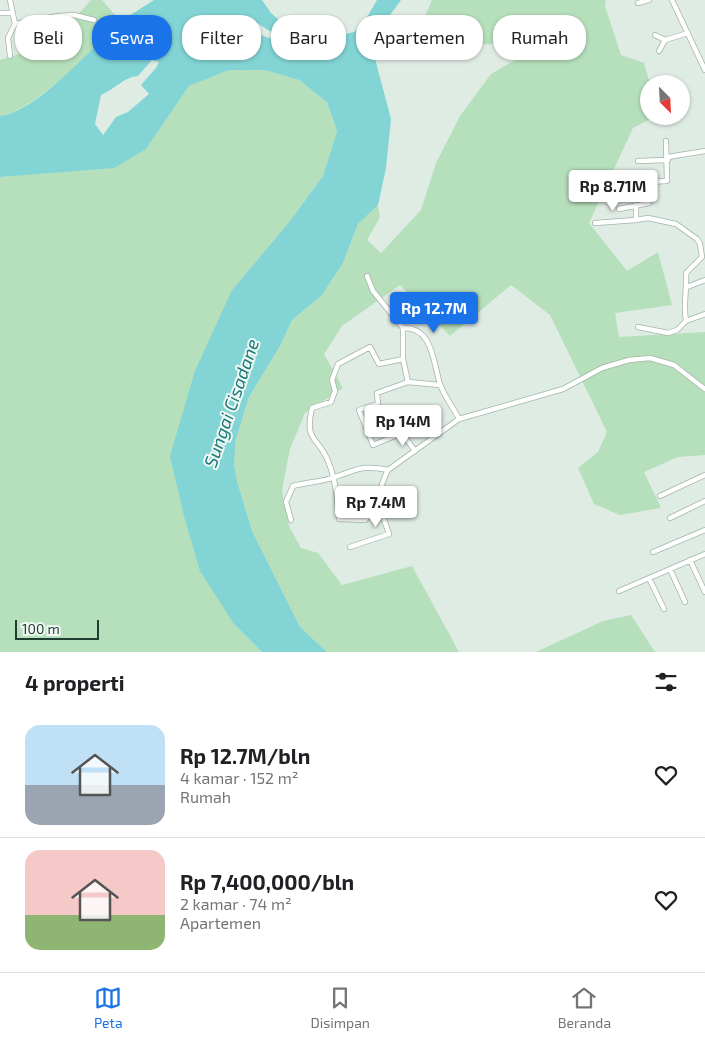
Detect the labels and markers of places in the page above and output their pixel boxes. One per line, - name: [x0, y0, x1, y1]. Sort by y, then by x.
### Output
- pin: Rp 8.71M: [561, 170, 665, 212]
- pin: Rp 12.7M: [382, 292, 486, 334]
- pin: Rp 14M: [362, 404, 444, 447]
- pin: Rp 7.4M: [330, 486, 422, 528]

